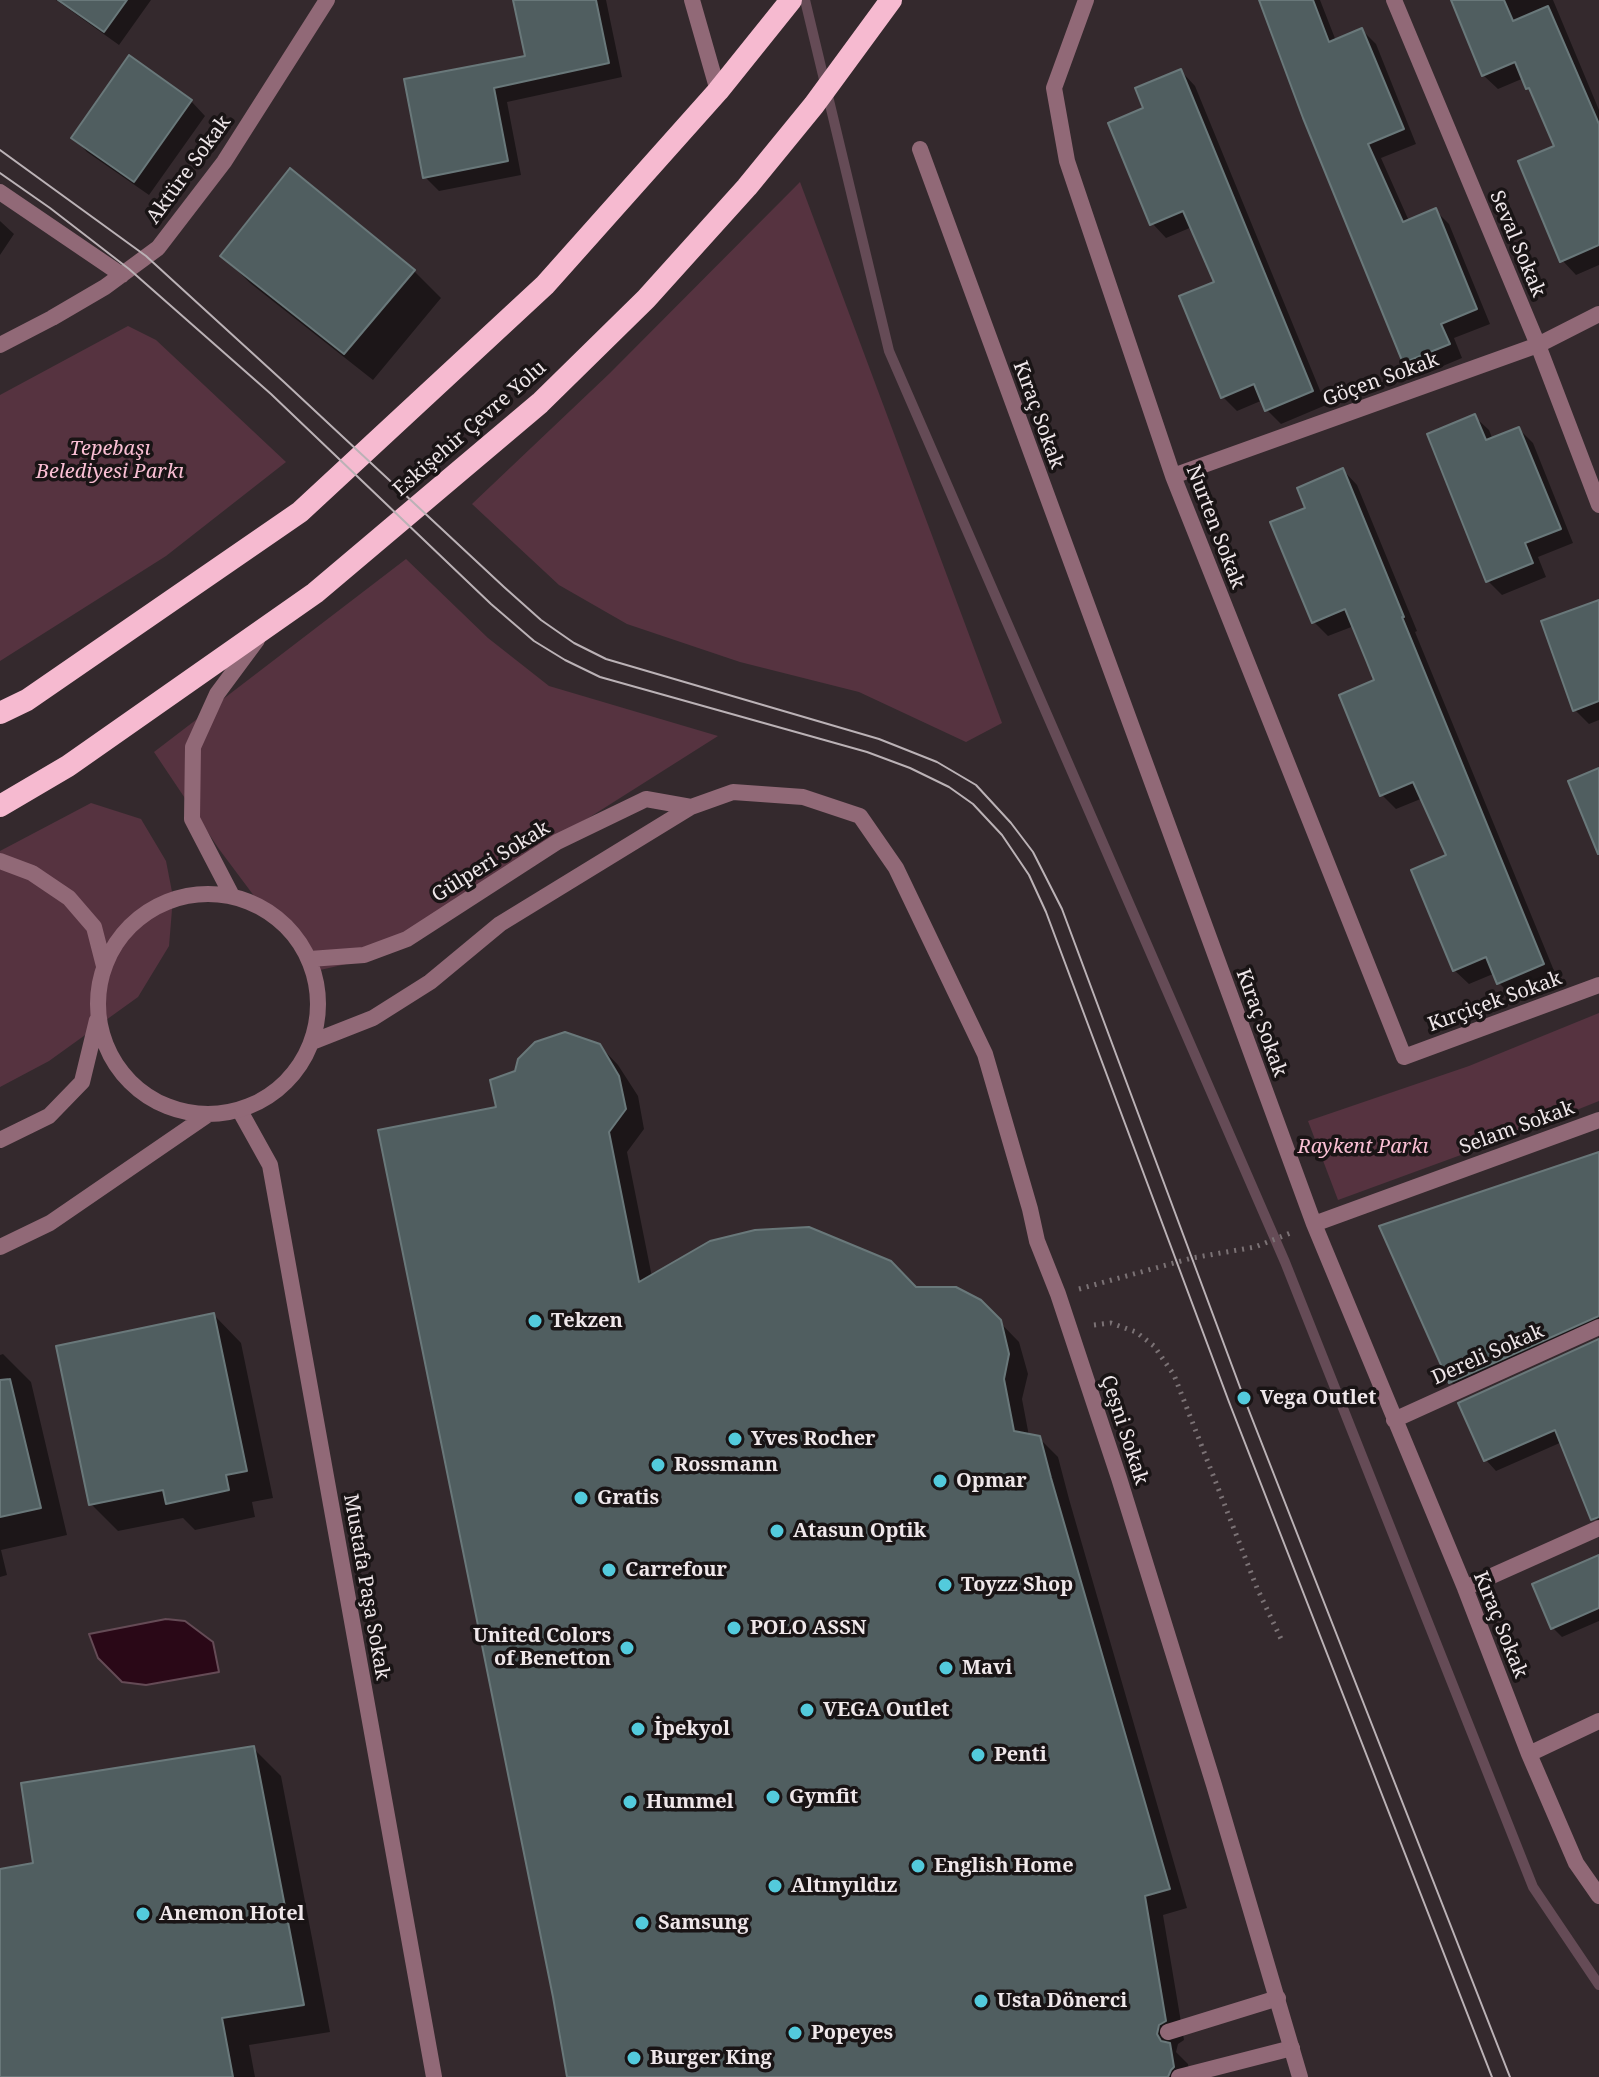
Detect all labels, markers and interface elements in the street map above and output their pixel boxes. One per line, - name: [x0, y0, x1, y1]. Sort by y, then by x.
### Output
- street label: Aktüre Sokak: [142, 111, 236, 229]
- street label: Seval Sokak: [1484, 187, 1550, 301]
- street label: Göçen Sokak: [1320, 348, 1442, 412]
- street label: Eskişehir Çevre Yolu: [389, 356, 551, 502]
- street label: Kıraç Sokak: [1007, 358, 1069, 472]
- park label: Tepebaşı Belediyesi Parkı: [36, 437, 184, 484]
- street label: Nurten Sokak: [1180, 462, 1250, 592]
- street label: Gülperi Sokak: [428, 816, 554, 908]
- street label: Kıraç Sokak: [1230, 966, 1292, 1080]
- street label: Kırçiçek Sokak: [1425, 967, 1565, 1037]
- street label: Selam Sokak: [1456, 1096, 1578, 1160]
- park label: Raykent Parkı: [1297, 1135, 1429, 1159]
- place label: Tekzen: [551, 1309, 623, 1333]
- marker: Tekzen: [526, 1312, 544, 1330]
- street label: Dereli Sokak: [1428, 1320, 1548, 1390]
- street label: Çeşni Sokak: [1095, 1372, 1153, 1488]
- place label: Vega Outlet: [1260, 1386, 1376, 1410]
- marker: Vega Outlet: [1235, 1389, 1253, 1407]
- place label: Yves Rocher: [751, 1427, 876, 1451]
- marker: Yves Rocher: [726, 1430, 744, 1448]
- place label: Rossmann: [674, 1453, 778, 1477]
- marker: Rossmann: [649, 1456, 667, 1474]
- place label: Opmar: [956, 1469, 1027, 1493]
- marker: Opmar: [931, 1472, 949, 1490]
- place label: Gratis: [597, 1486, 659, 1510]
- marker: Gratis: [572, 1489, 590, 1507]
- street label: Mustafa Paşa Sokak: [338, 1492, 394, 1682]
- place label: Atasun Optik: [793, 1519, 926, 1543]
- marker: Atasun Optik: [768, 1522, 786, 1540]
- place label: Carrefour: [625, 1558, 727, 1582]
- marker: Carrefour: [600, 1561, 618, 1579]
- street label: Kıraç Sokak: [1468, 1568, 1532, 1682]
- place label: Toyzz Shop: [961, 1573, 1073, 1597]
- marker: Toyzz Shop: [936, 1576, 954, 1594]
- place label: POLO ASSN: [750, 1616, 866, 1640]
- marker: POLO ASSN: [725, 1619, 743, 1637]
- place label: United Colors of Benetton: [473, 1624, 611, 1671]
- marker: United Colors of Benetton: [618, 1639, 636, 1657]
- place label: Mavi: [962, 1656, 1012, 1680]
- marker: Mavi: [937, 1659, 955, 1677]
- place label: VEGA Outlet: [823, 1698, 949, 1722]
- marker: VEGA Outlet: [798, 1701, 816, 1719]
- place label: İpekyol: [654, 1717, 730, 1741]
- marker: İpekyol: [629, 1720, 647, 1738]
- place label: Penti: [994, 1743, 1047, 1767]
- marker: Penti: [969, 1746, 987, 1764]
- place label: Gymfit: [789, 1785, 858, 1809]
- marker: Gymfit: [764, 1788, 782, 1806]
- place label: Hummel: [646, 1790, 734, 1814]
- marker: Hummel: [621, 1793, 639, 1811]
- place label: English Home: [934, 1854, 1074, 1878]
- marker: English Home: [909, 1857, 927, 1875]
- place label: Altınyıldız: [791, 1874, 897, 1898]
- marker: Altınyıldız: [766, 1877, 784, 1895]
- place label: Anemon Hotel: [159, 1902, 305, 1926]
- marker: Anemon Hotel: [134, 1905, 152, 1923]
- place label: Samsung: [658, 1911, 749, 1935]
- marker: Samsung: [633, 1914, 651, 1932]
- place label: Usta Dönerci: [997, 1989, 1127, 2013]
- marker: Usta Dönerci: [972, 1992, 990, 2010]
- place label: Popeyes: [811, 2021, 893, 2045]
- marker: Popeyes: [786, 2024, 804, 2042]
- place label: Burger King: [650, 2046, 772, 2070]
- marker: Burger King: [625, 2049, 643, 2067]

